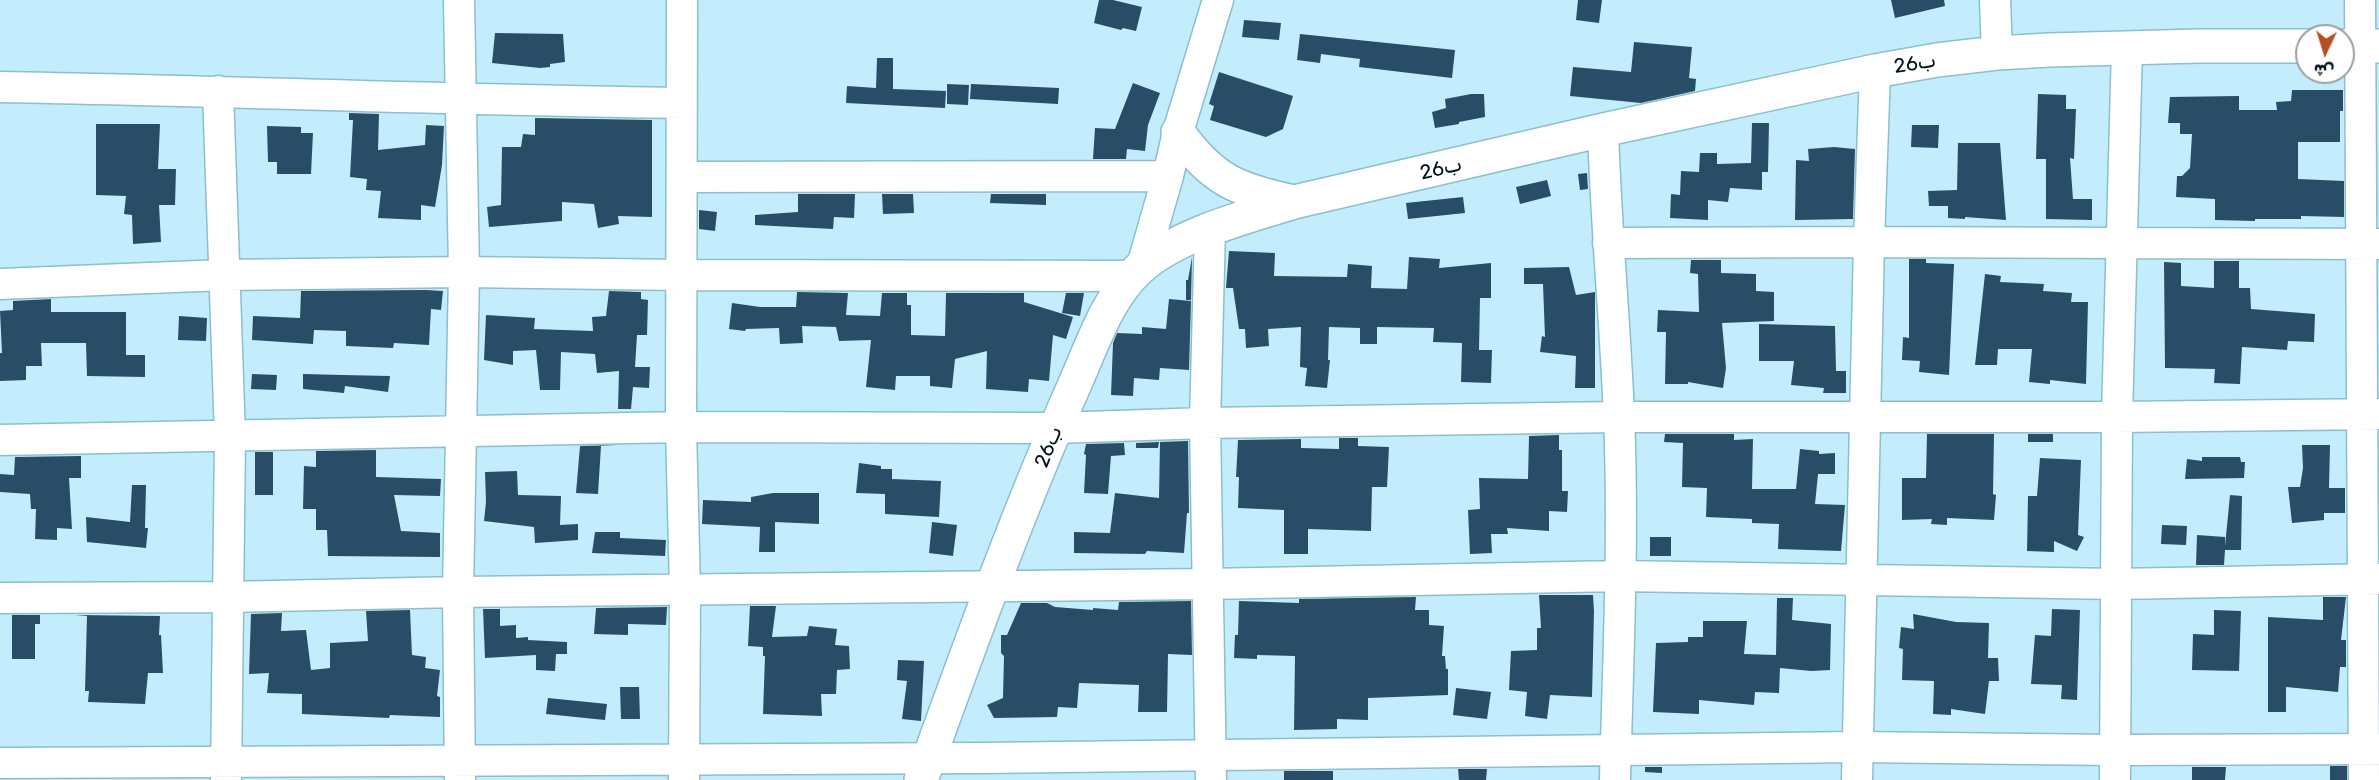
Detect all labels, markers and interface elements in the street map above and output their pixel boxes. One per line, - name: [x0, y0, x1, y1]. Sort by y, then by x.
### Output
- north arrow: [2295, 24, 2355, 84]
- street label: 26ب: [1892, 49, 1938, 79]
- text: ش: [2313, 60, 2335, 81]
- street label: 26ب: [1418, 153, 1464, 185]
- street label: 26ب: [1030, 423, 1068, 471]

